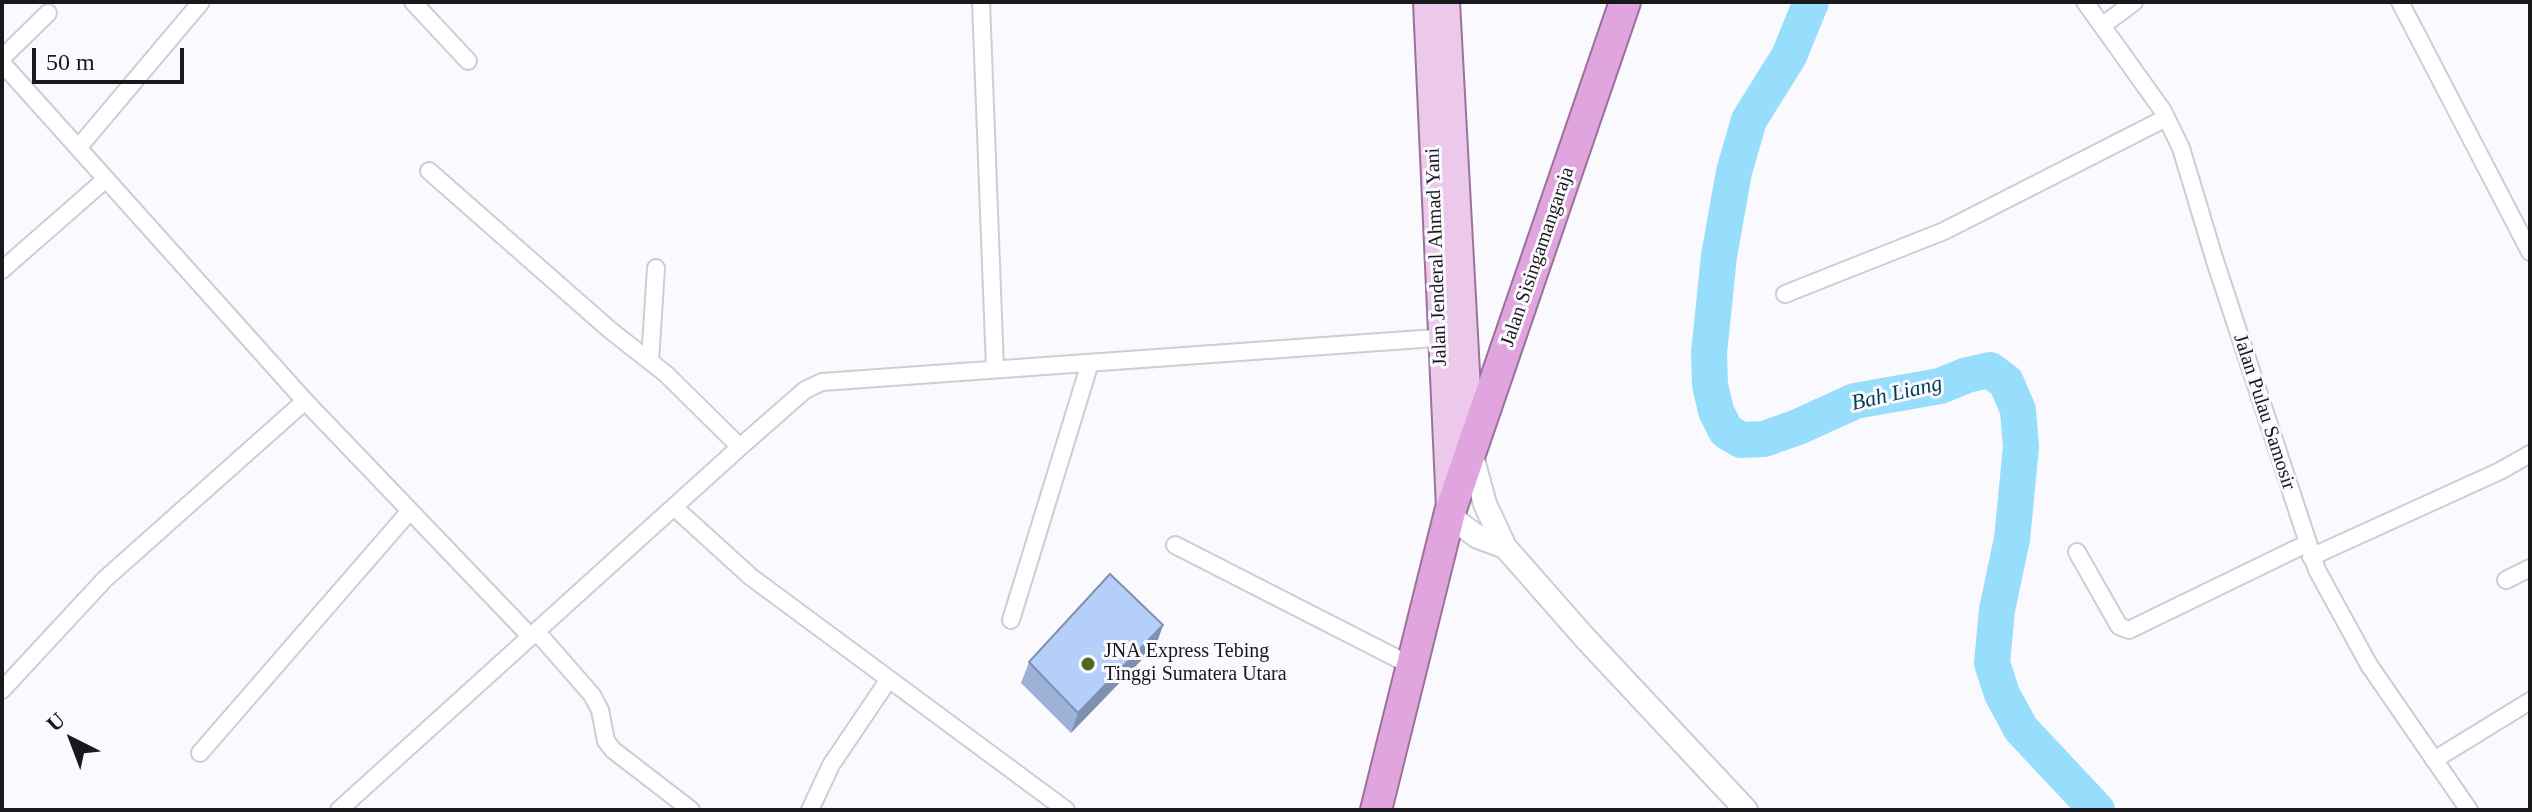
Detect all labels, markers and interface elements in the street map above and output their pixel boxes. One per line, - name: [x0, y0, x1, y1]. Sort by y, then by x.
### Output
- scale bar: [36, 32, 188, 82]
- text: 50 m: [46, 49, 95, 75]
- street label: Jalan Jenderal Ahmad Yani: [1421, 147, 1453, 367]
- street label: Jalan Sisingamangaraja: [1496, 164, 1580, 350]
- street label: Jalan Pulau Samosir: [2228, 331, 2300, 493]
- water label: Bah Liang: [1849, 371, 1945, 417]
- place label: JNA Express Tebing Tinggi Sumatera Utara: [1104, 640, 1287, 687]
- marker: JNA Express Tebing Tinggi Sumatera Utara: [1079, 655, 1097, 673]
- north arrow: [32, 700, 112, 780]
- text: U: [41, 707, 70, 736]

